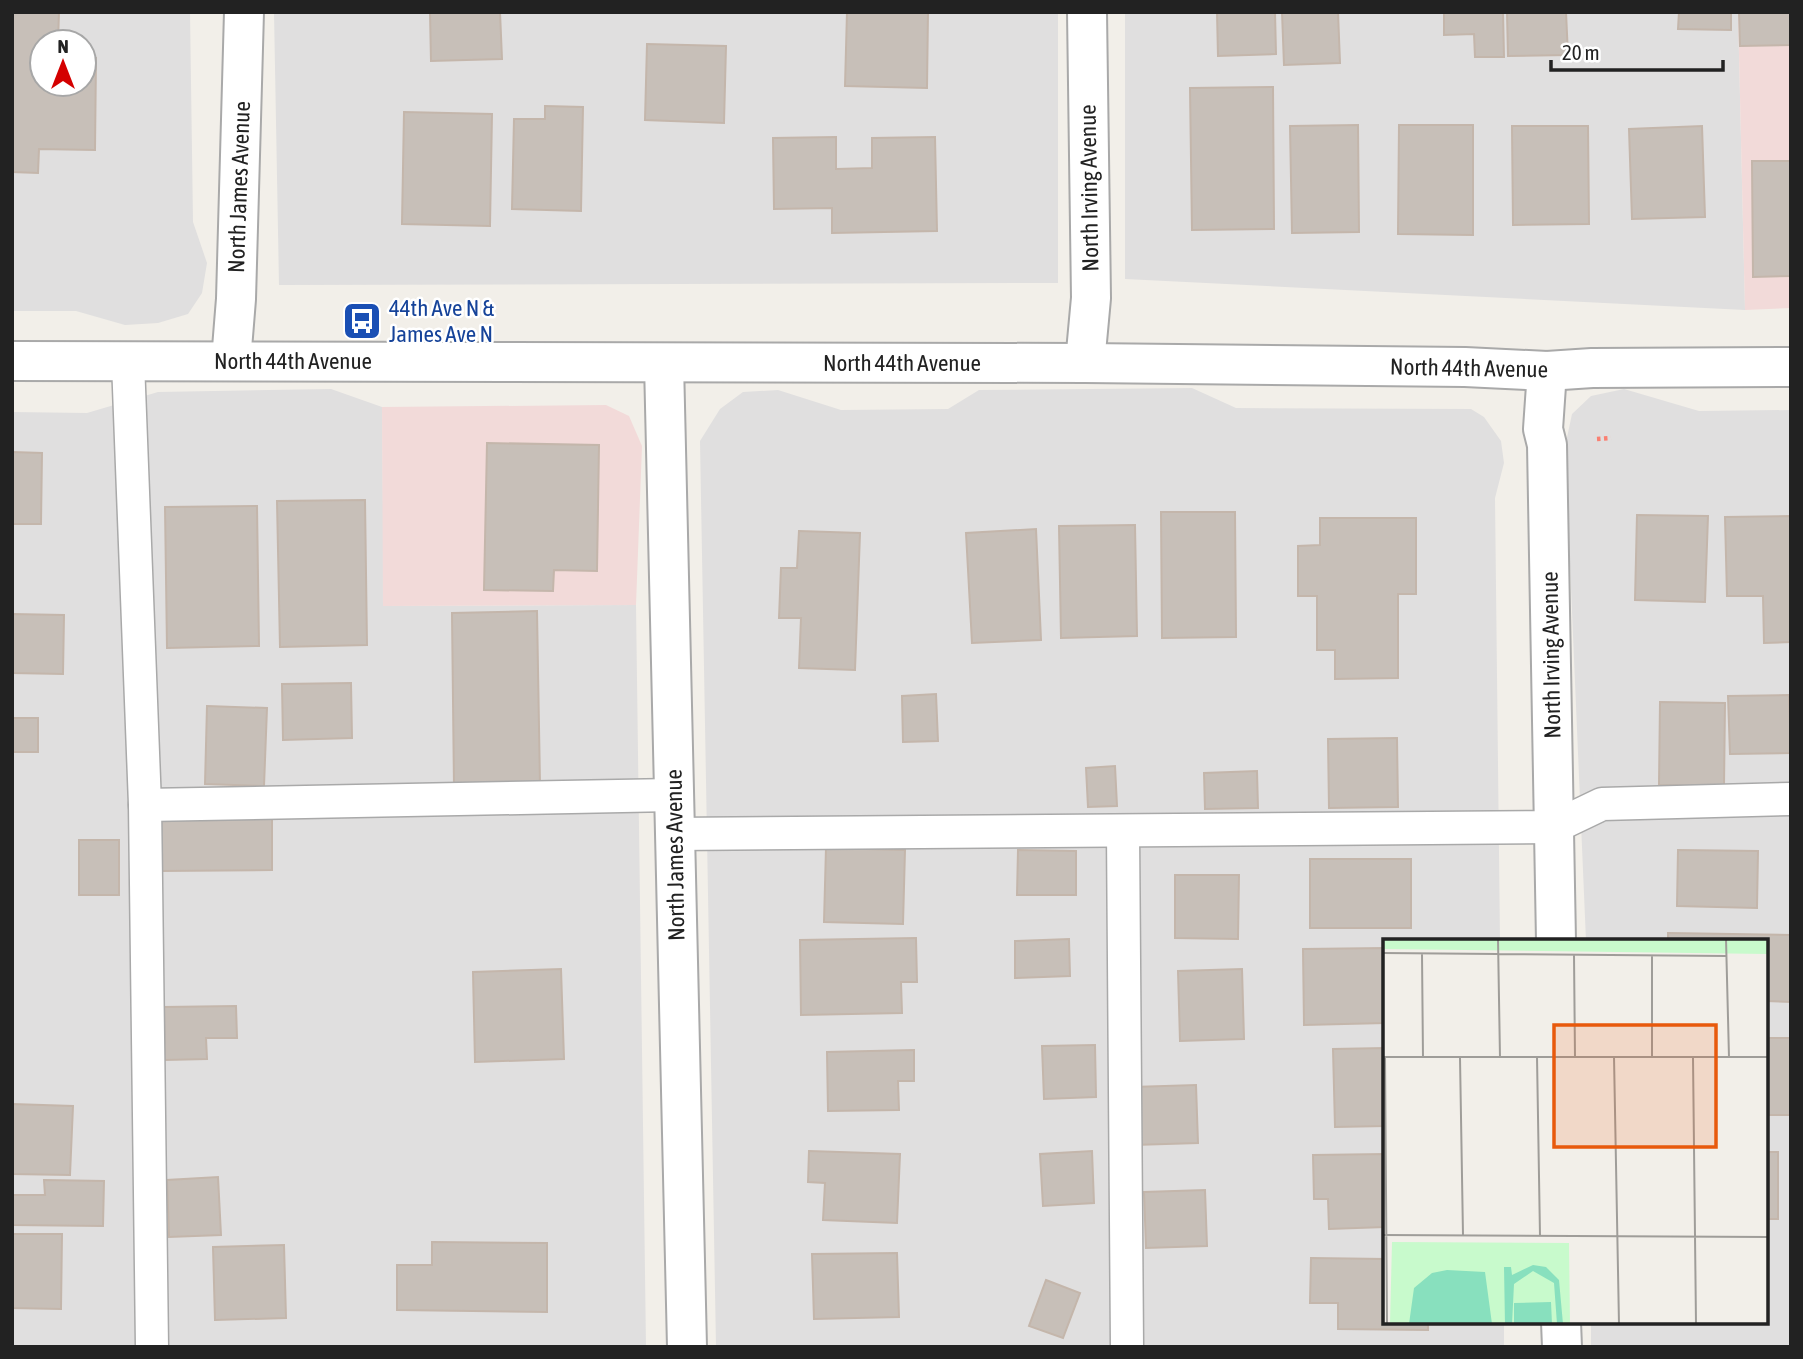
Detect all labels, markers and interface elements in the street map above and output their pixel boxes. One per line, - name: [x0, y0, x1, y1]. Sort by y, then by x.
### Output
- north arrow: [28, 28, 98, 98]
- scale bar: [1551, 28, 1722, 72]
- text: N: [57, 35, 69, 57]
- text: 20 m: [1562, 40, 1600, 64]
- street label: North James Avenue: [223, 101, 255, 273]
- street label: North Irving Avenue: [1075, 104, 1103, 272]
- place label: 44th Ave N & James Ave N: [389, 295, 494, 347]
- bus stop icon: 44th Ave N & James Ave N: [341, 300, 383, 342]
- street label: North 44th Avenue: [214, 348, 372, 374]
- street label: North 44th Avenue: [823, 350, 981, 376]
- street label: North 44th Avenue: [1390, 354, 1548, 382]
- street label: North Irving Avenue: [1537, 571, 1565, 739]
- street label: North James Avenue: [661, 769, 689, 941]
- inset map: [1383, 939, 1768, 1324]

